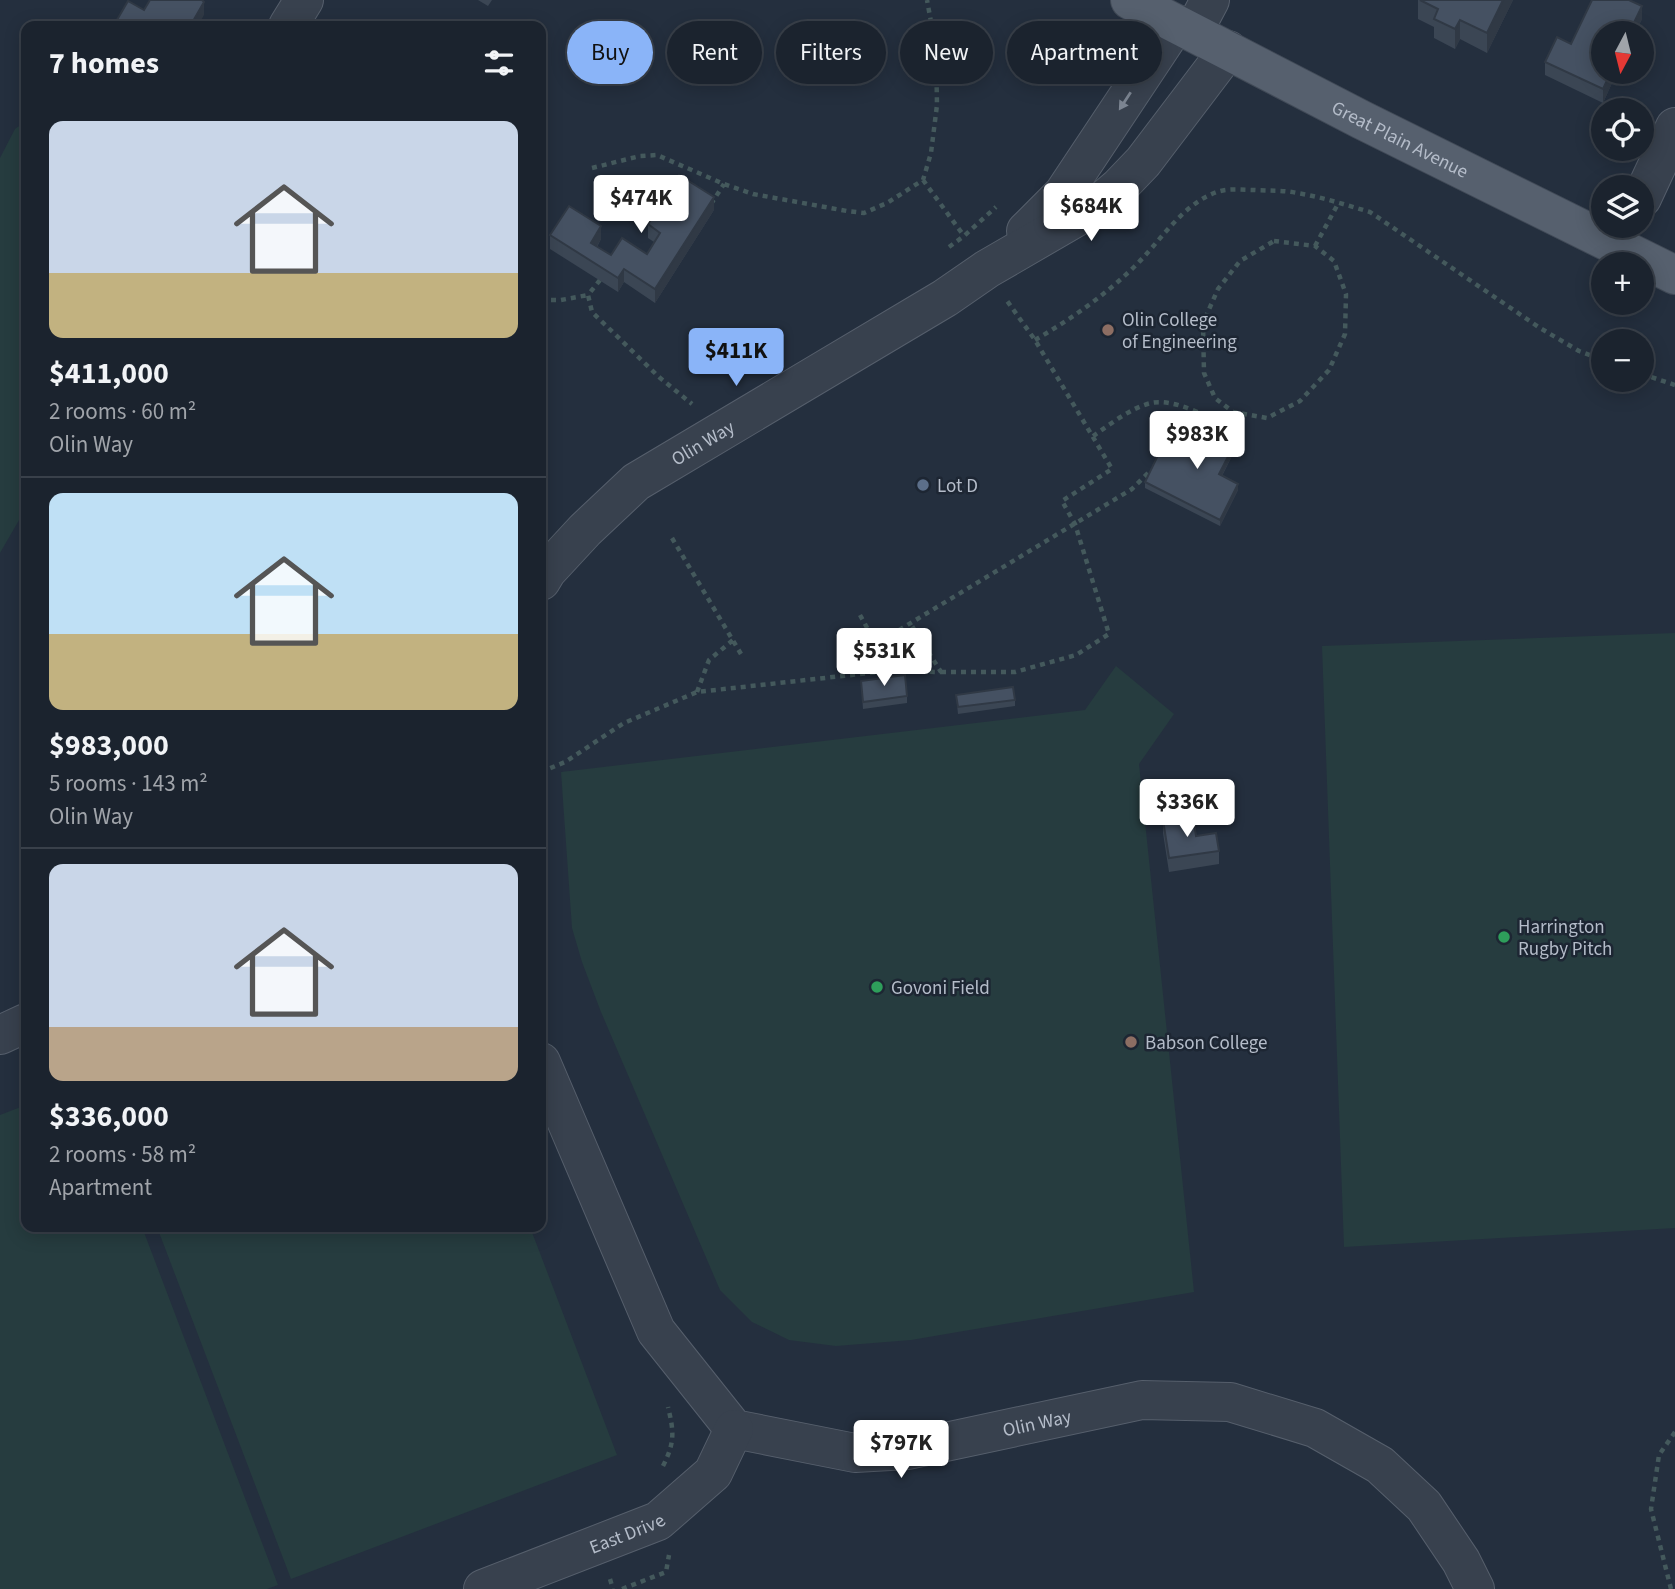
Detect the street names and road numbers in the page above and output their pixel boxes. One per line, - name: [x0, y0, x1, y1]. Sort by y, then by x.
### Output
- street label: Great Plain Avenue: [1327, 95, 1473, 186]
- street label: Olin Way: [667, 414, 740, 473]
- street label: Olin Way: [1000, 1403, 1074, 1444]
- street label: East Drive: [586, 1508, 672, 1561]

